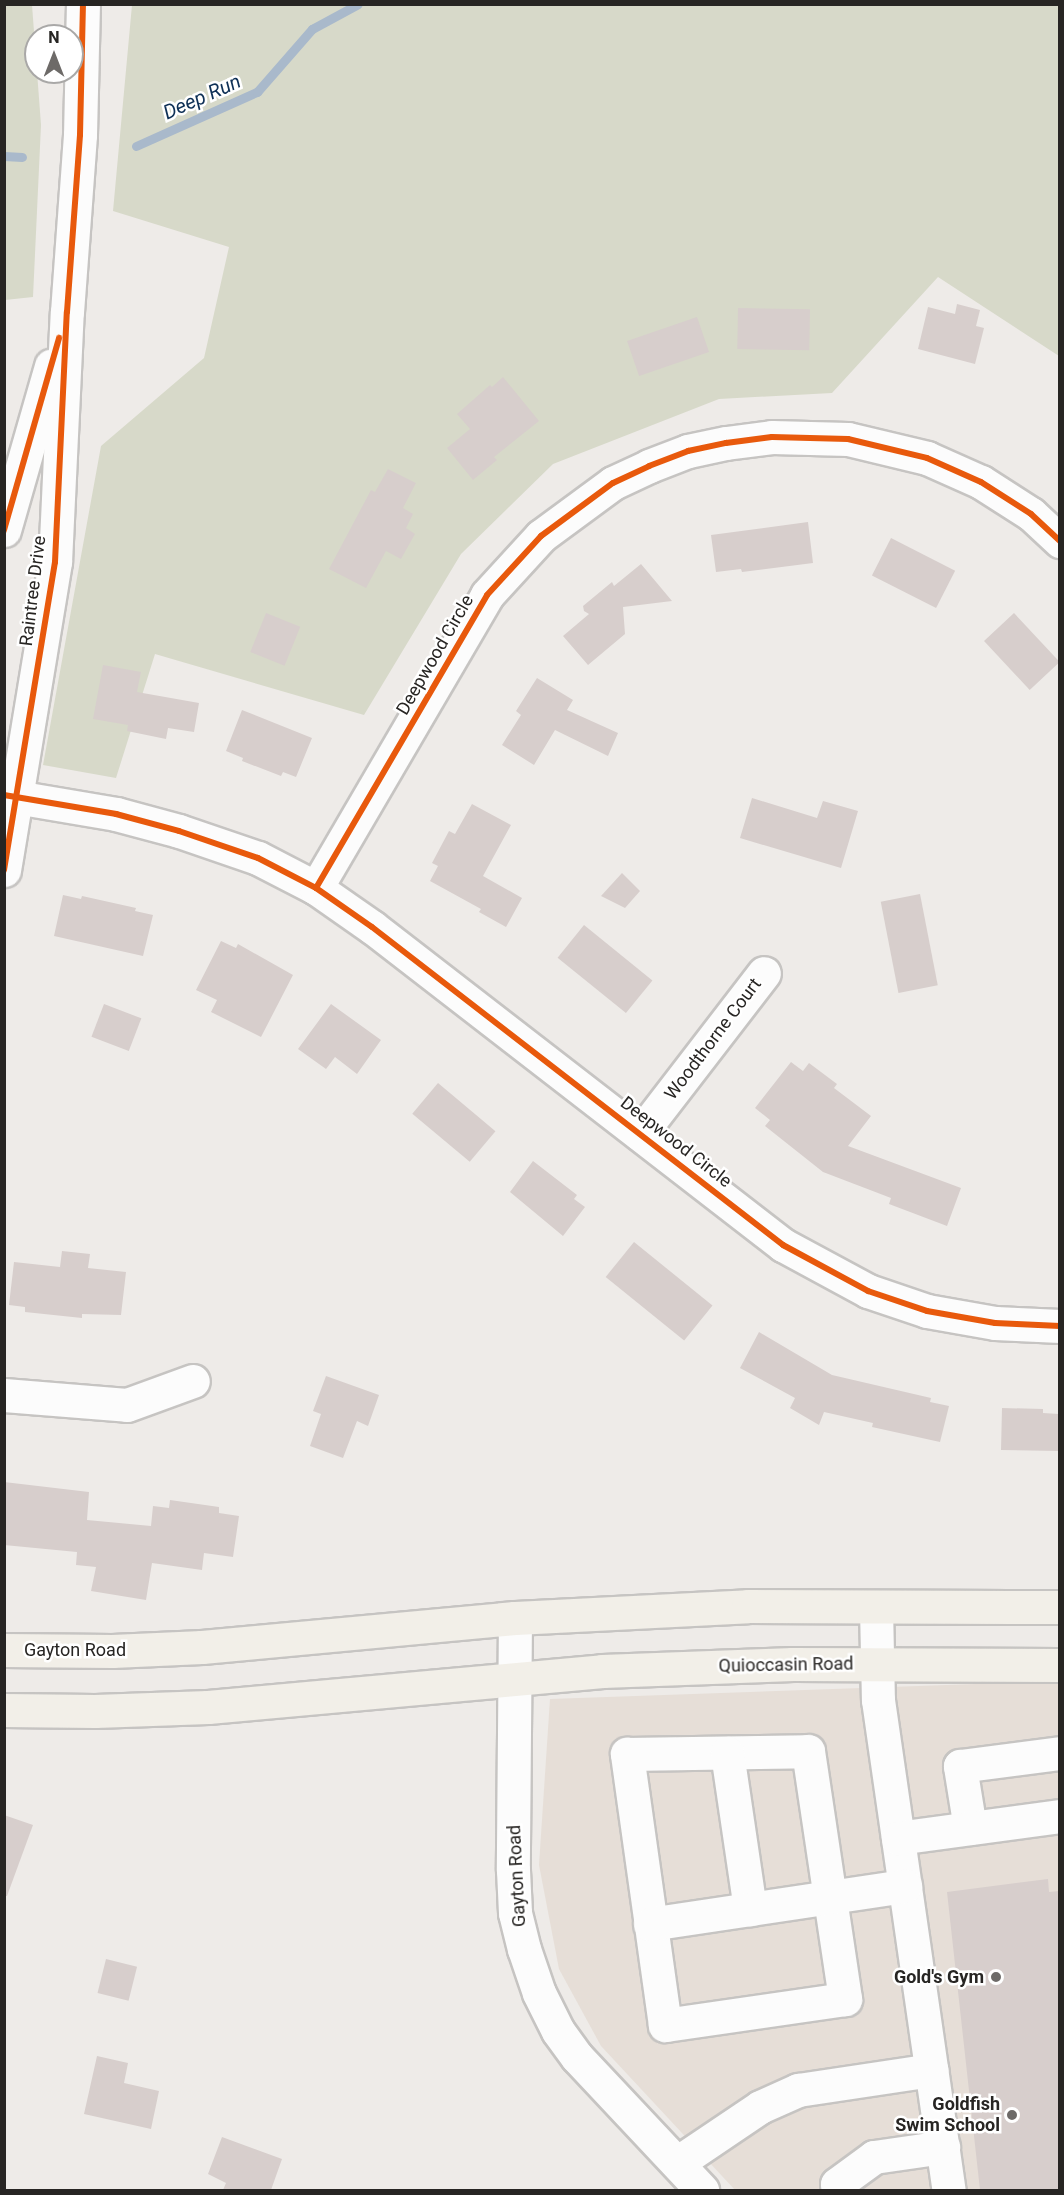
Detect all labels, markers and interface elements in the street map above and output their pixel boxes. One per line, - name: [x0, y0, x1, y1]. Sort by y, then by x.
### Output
- north arrow: [24, 24, 84, 84]
- text: N: [48, 28, 60, 47]
- water label: Deep Run: [159, 69, 245, 125]
- street label: Raintree Drive: [16, 535, 50, 647]
- street label: Deepwood Circle: [392, 591, 478, 719]
- street label: Woodthorne Court: [660, 974, 766, 1104]
- street label: Deepwood Circle: [616, 1092, 736, 1192]
- street label: Gayton Road: [24, 1639, 126, 1661]
- street label: Quioccasin Road: [718, 1653, 854, 1677]
- street label: Gayton Road: [504, 1824, 530, 1928]
- place label: Gold's Gym: [894, 1966, 984, 1988]
- marker: Gold's Gym: [989, 1970, 1003, 1984]
- place label: Goldfish Swim School: [895, 2094, 1000, 2136]
- marker: Goldfish Swim School: [1005, 2108, 1019, 2122]

